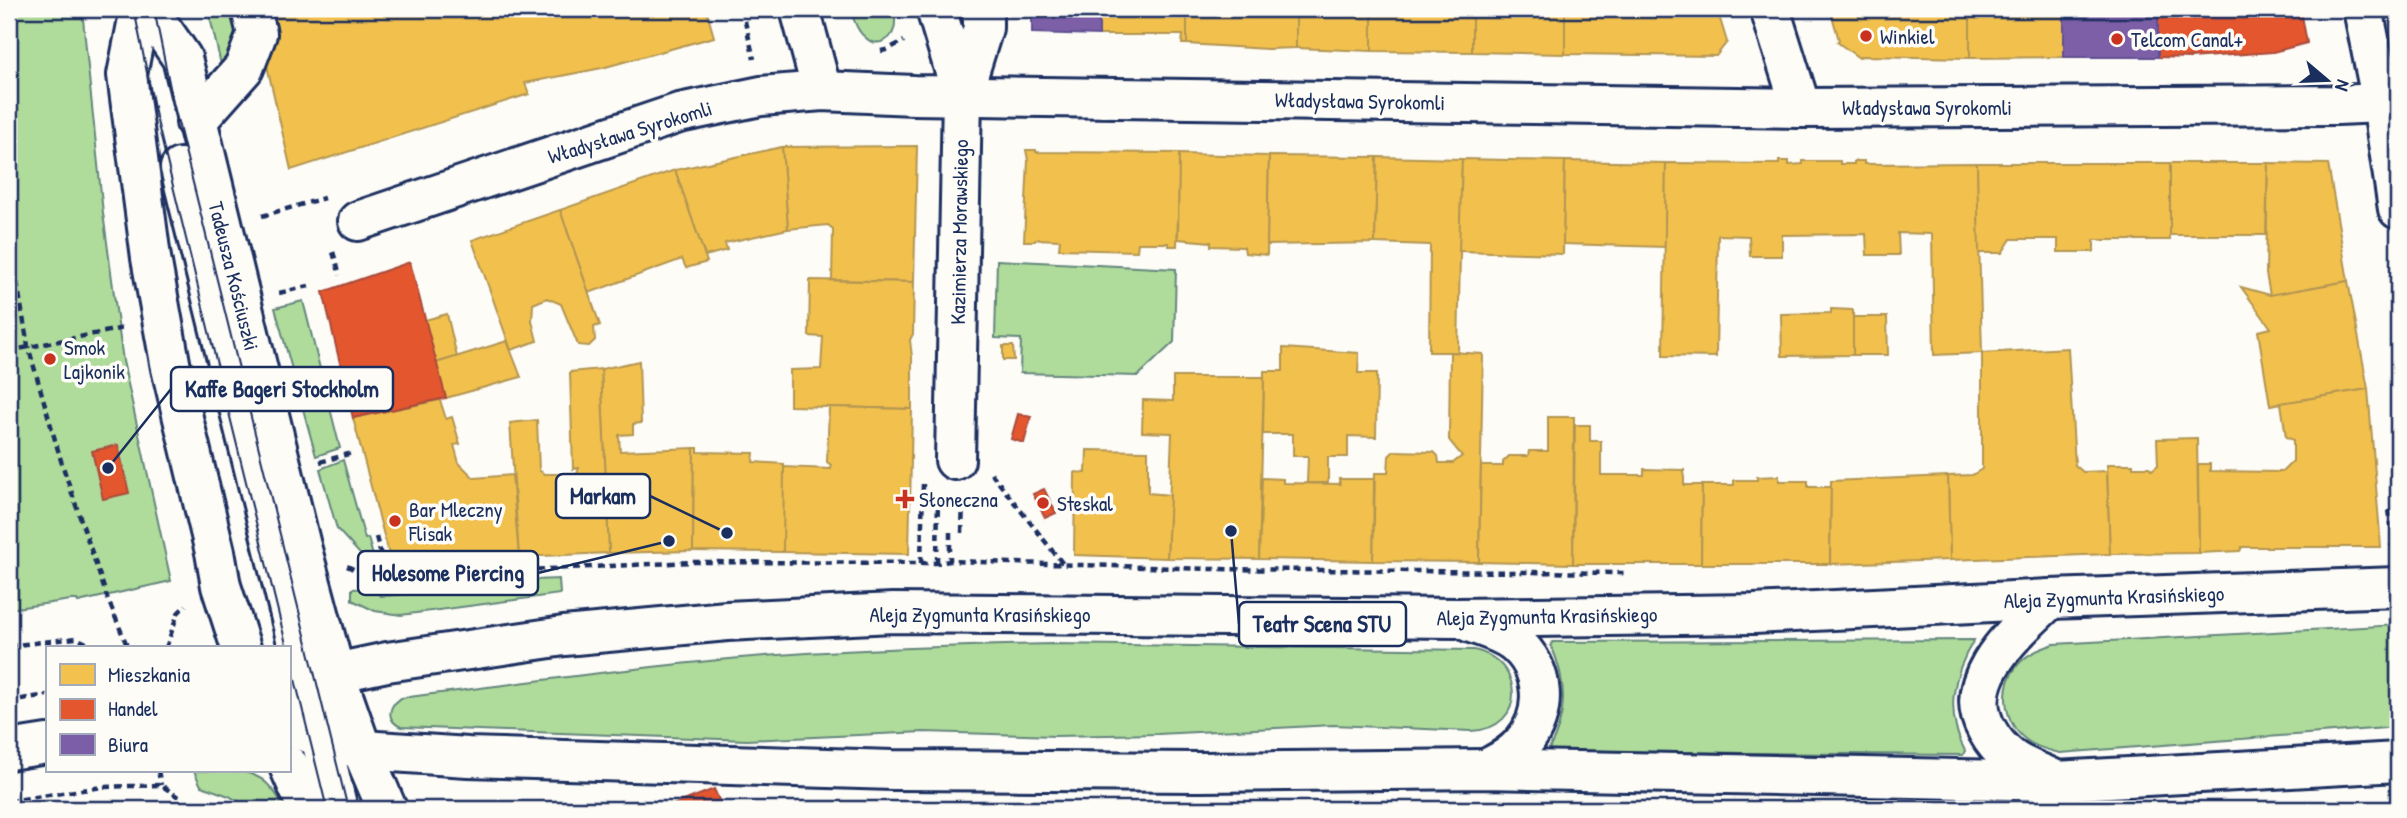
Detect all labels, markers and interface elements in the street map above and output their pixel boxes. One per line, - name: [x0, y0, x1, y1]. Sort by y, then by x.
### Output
- place label: Winkiel: [1880, 22, 1935, 51]
- place label: Telcom Canal+: [2131, 25, 2244, 54]
- marker: Winkiel: [1858, 28, 1874, 44]
- marker: Telcom Canal+: [2109, 31, 2125, 47]
- north arrow: [2292, 46, 2362, 116]
- text: N: [2329, 77, 2357, 95]
- street label: Władysława Syrokomli: [1275, 85, 1445, 117]
- street label: Władysława Syrokomli: [544, 93, 716, 171]
- street label: Władysława Syrokomli: [1842, 93, 2012, 122]
- street label: Kazimierza Morawskiego: [943, 139, 975, 325]
- street label: Tadeusza Kościuszki: [201, 199, 267, 353]
- place label: Smok Lajkonik: [64, 333, 125, 386]
- marker: Smok Lajkonik: [42, 351, 58, 367]
- callout: Kaffe Bageri Stockholm: [171, 367, 393, 411]
- text: Kaffe Bageri Stockholm: [185, 373, 379, 405]
- callout: Markam: [556, 474, 650, 518]
- text: Markam: [570, 480, 636, 511]
- place label: Słoneczna: [919, 485, 998, 514]
- place label: Steskal: [1057, 489, 1113, 518]
- marker: Słoneczna: [897, 491, 913, 507]
- place label: Bar Mleczny Flisak: [408, 495, 503, 548]
- marker: Steskal: [1035, 495, 1051, 511]
- marker: Bar Mleczny Flisak: [387, 513, 403, 529]
- callout: Holesome Piercing: [358, 551, 538, 595]
- text: Holesome Piercing: [372, 557, 524, 589]
- street label: Aleja Zygmunta Krasińskiego: [2003, 579, 2225, 615]
- street label: Aleja Zygmunta Krasińskiego: [870, 600, 1090, 629]
- street label: Aleja Zygmunta Krasińskiego: [1436, 600, 1658, 632]
- callout: Teatr Scena STU: [1239, 602, 1406, 646]
- text: Teatr Scena STU: [1252, 608, 1391, 639]
- legend: [46, 646, 290, 772]
- text: Mieszkania: [108, 660, 190, 689]
- text: Handel: [108, 694, 158, 723]
- text: Biura: [108, 730, 148, 759]

